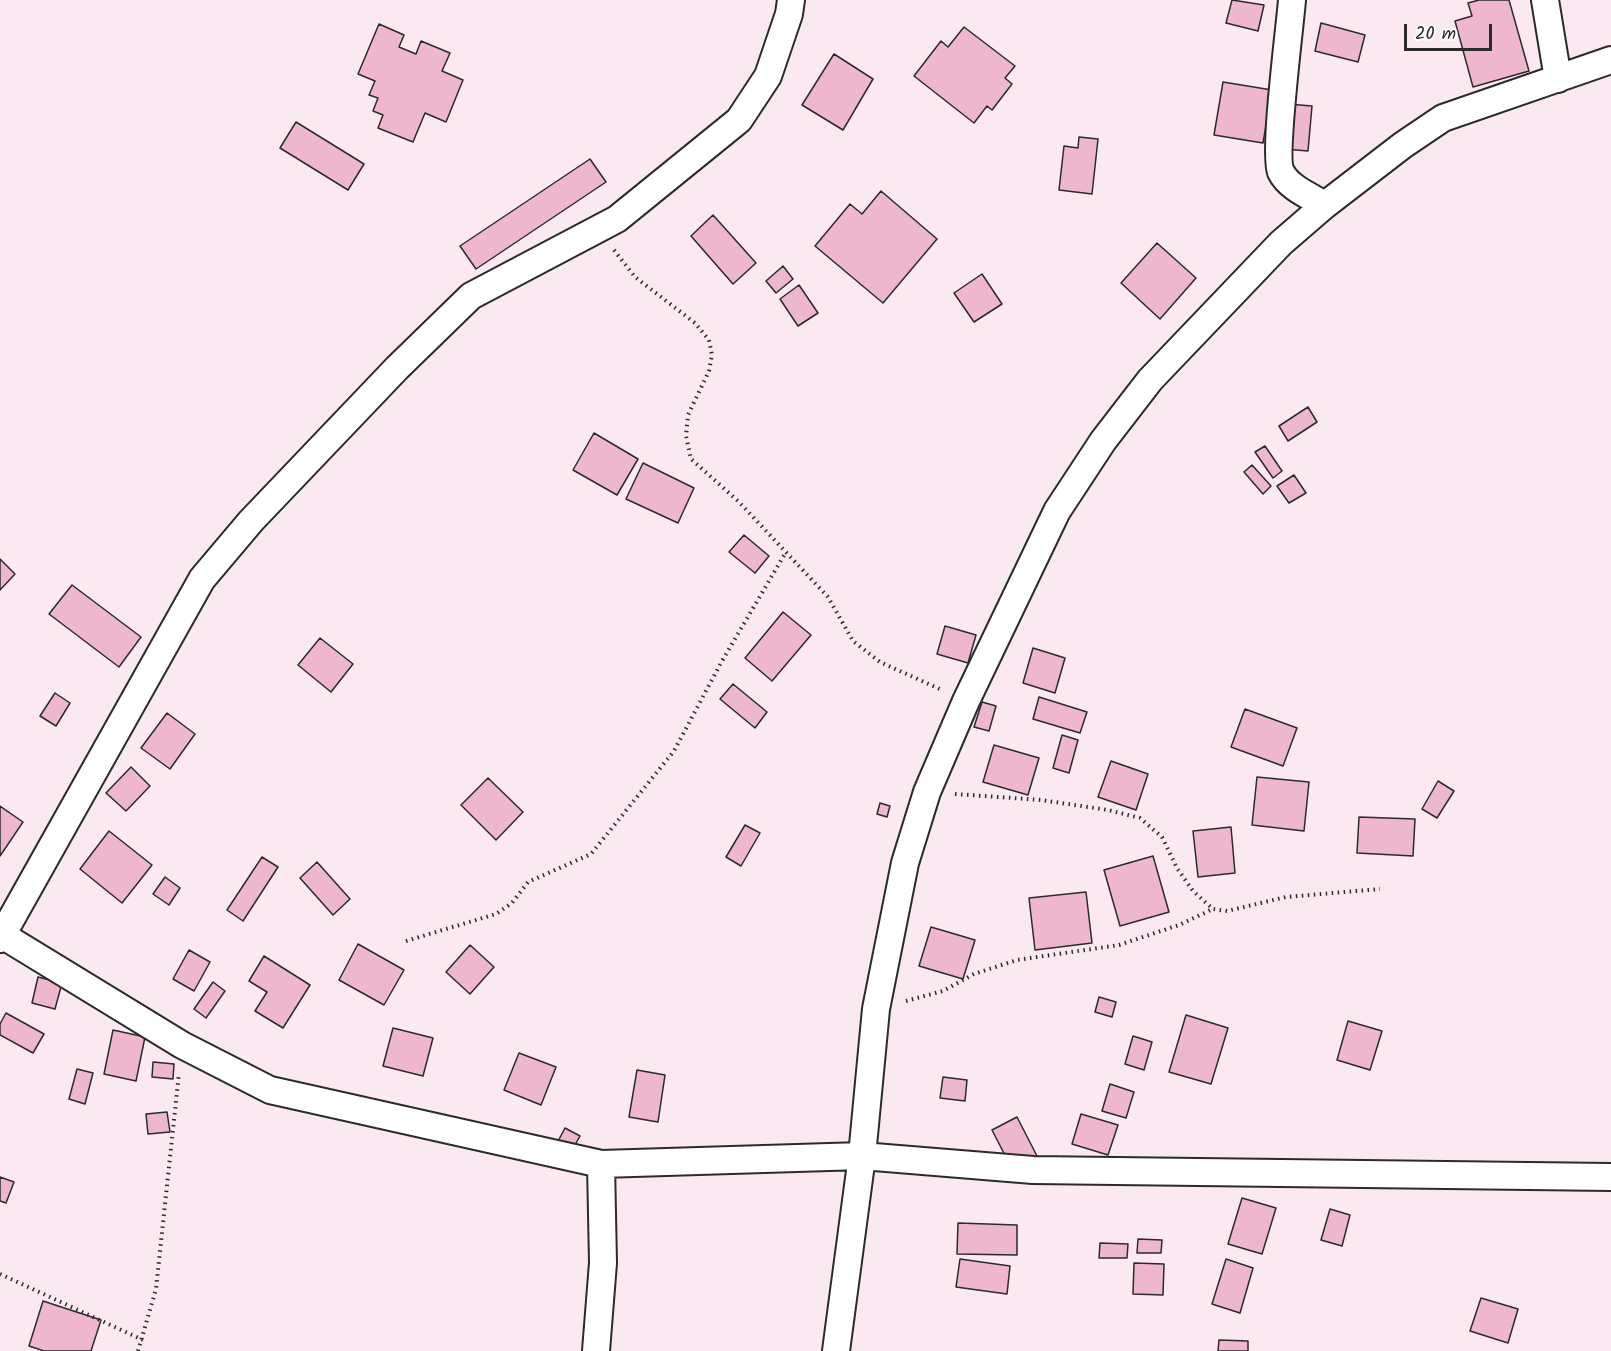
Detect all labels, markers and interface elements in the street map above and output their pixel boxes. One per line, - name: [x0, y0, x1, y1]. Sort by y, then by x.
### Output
- scale bar: [1407, 12, 1496, 50]
- text: 20 m: [1415, 20, 1456, 49]

